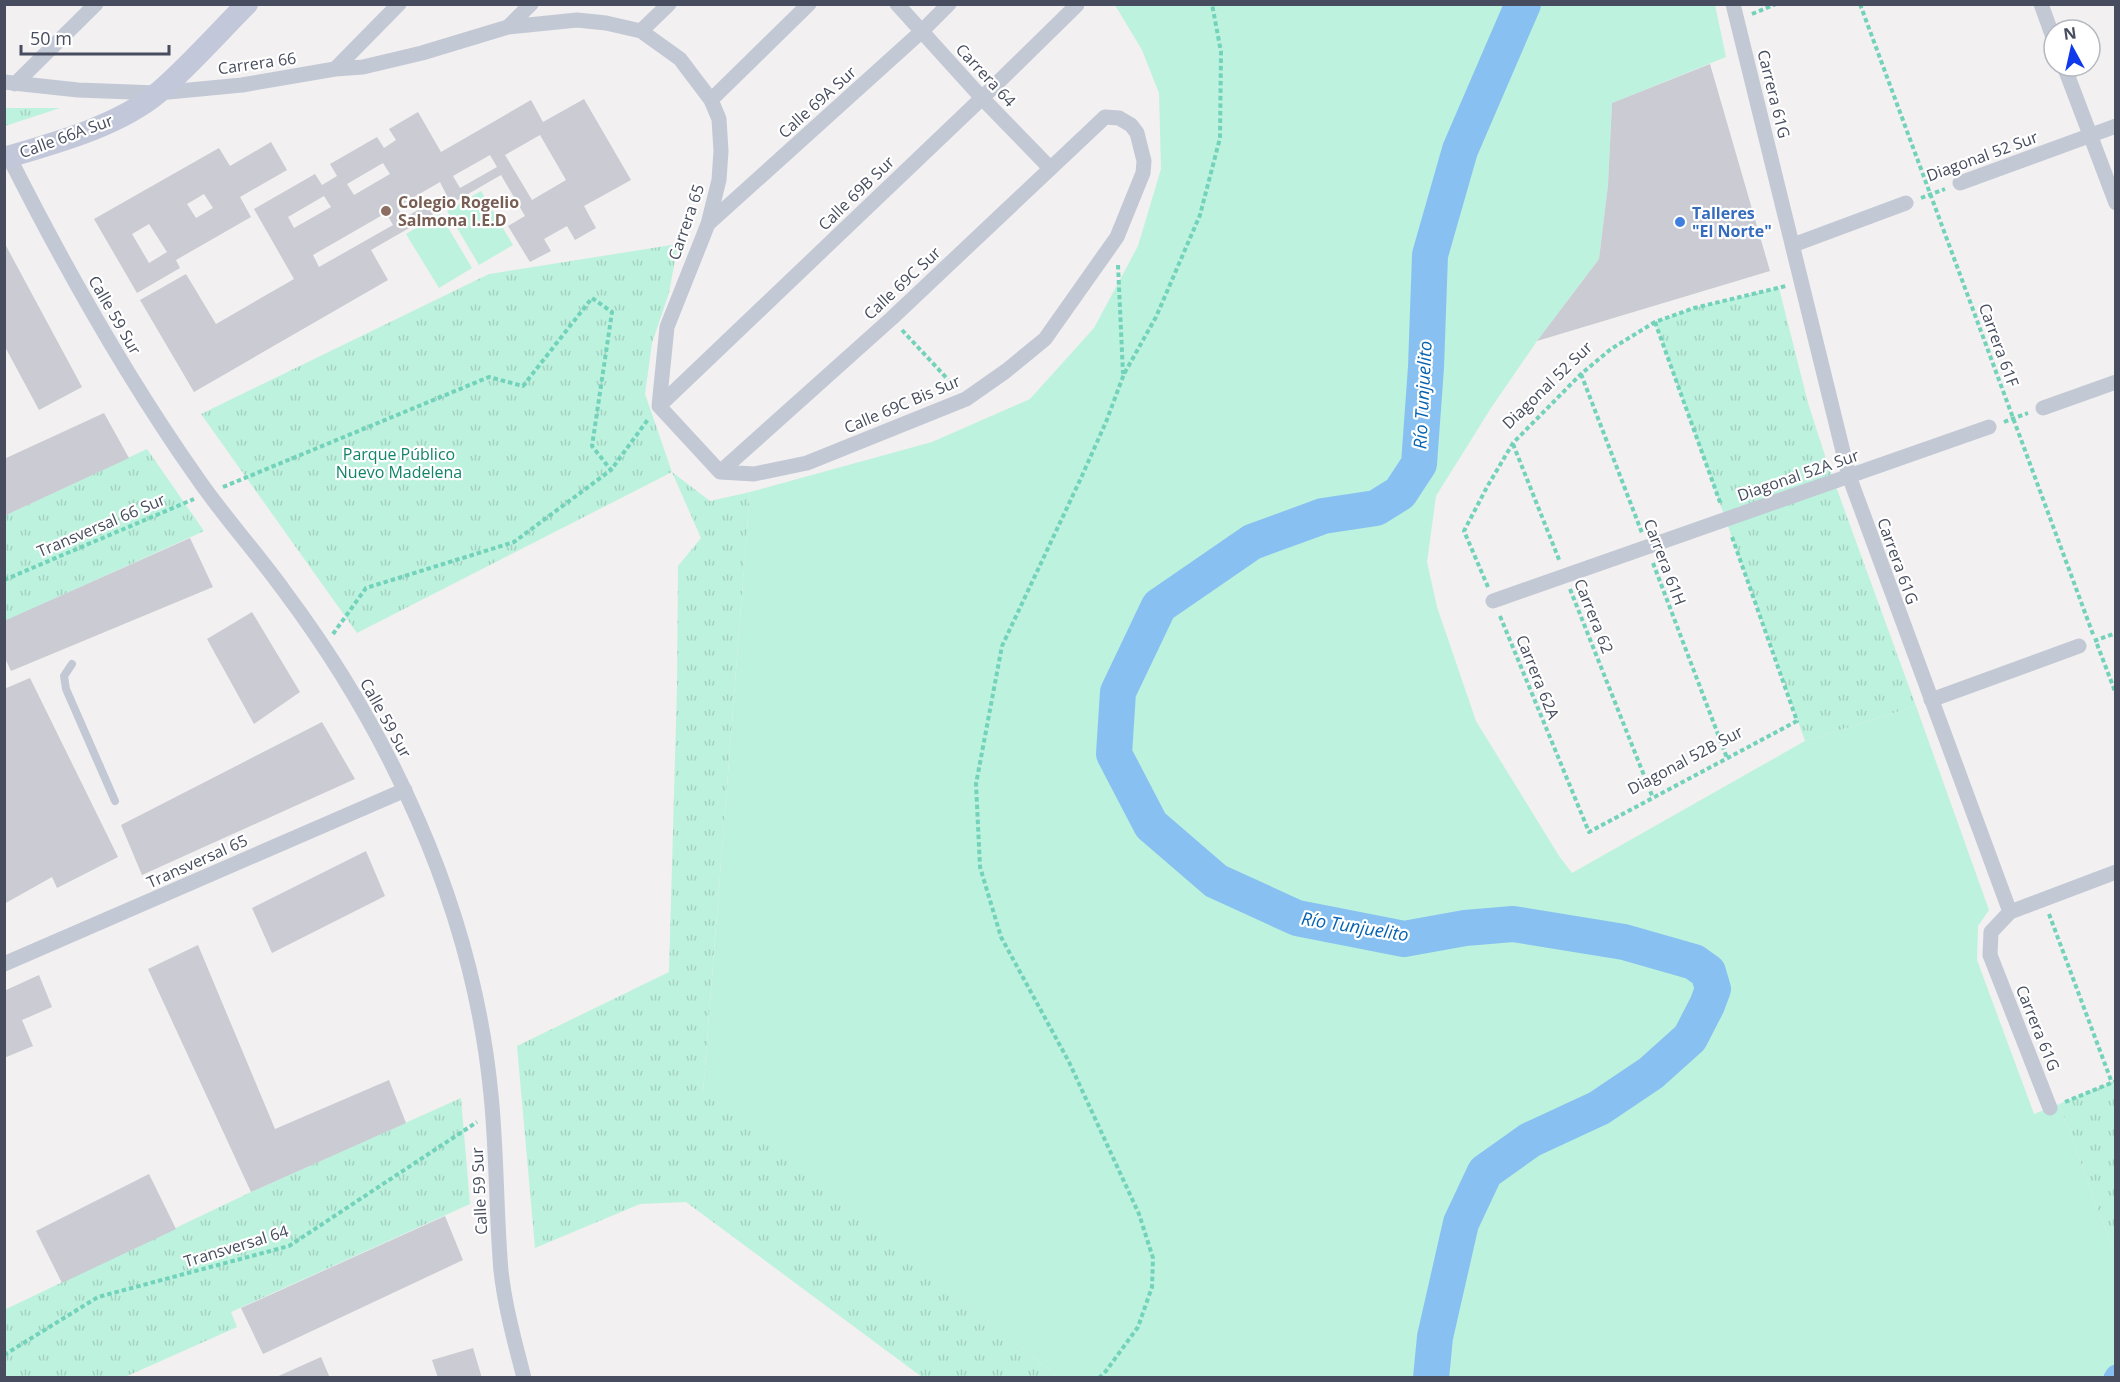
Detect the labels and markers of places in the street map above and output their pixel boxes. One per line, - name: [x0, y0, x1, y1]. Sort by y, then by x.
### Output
- place label: Colegio Rogelio Salmona I.E.D: [398, 191, 519, 231]
- place label: Talleres "El Norte": [1692, 202, 1772, 242]
- marker: Colegio Rogelio Salmona I.E.D: [379, 204, 393, 218]
- marker: Talleres "El Norte": [1673, 215, 1687, 229]

